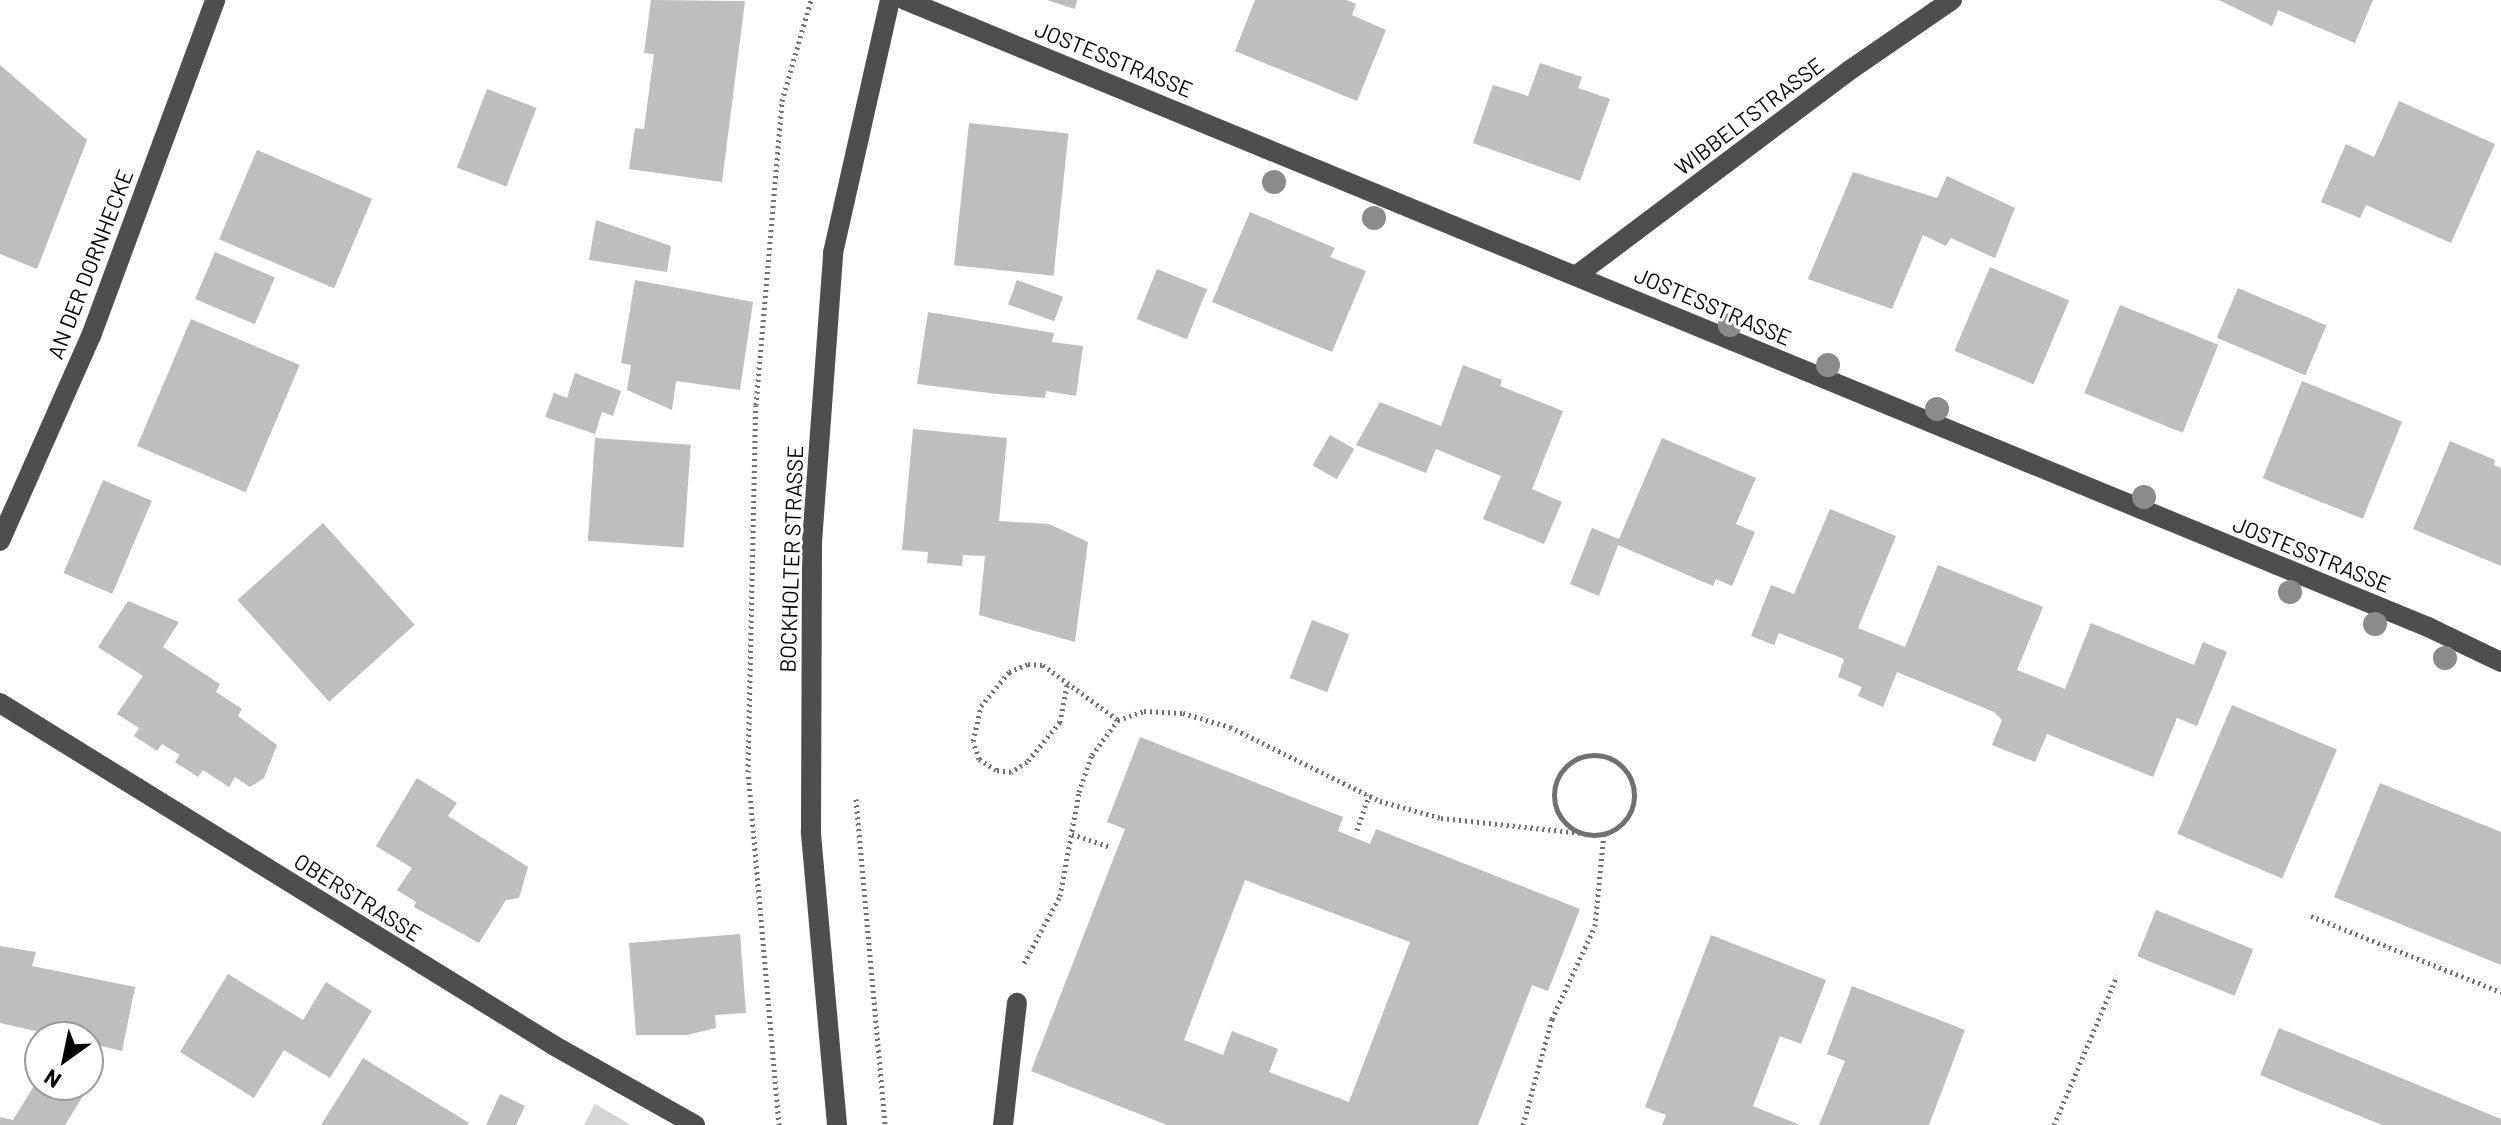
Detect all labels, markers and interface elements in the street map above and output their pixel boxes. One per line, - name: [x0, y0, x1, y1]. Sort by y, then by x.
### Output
- street label: JOSTESSTRASSE: [1031, 15, 1197, 103]
- street label: WIBBELTSTRASSE: [1669, 51, 1829, 181]
- street label: AN DER DORNHECKE: [42, 166, 138, 362]
- street label: JOSTESSTRASSE: [1631, 261, 1795, 351]
- street label: BOCKHOLTER STRASSE: [774, 445, 808, 673]
- street label: JOSTESSTRASSE: [2229, 510, 2395, 598]
- street label: OBERSTRASSE: [290, 847, 426, 947]
- north arrow: [24, 1021, 104, 1101]
- text: N: [39, 1065, 65, 1094]

